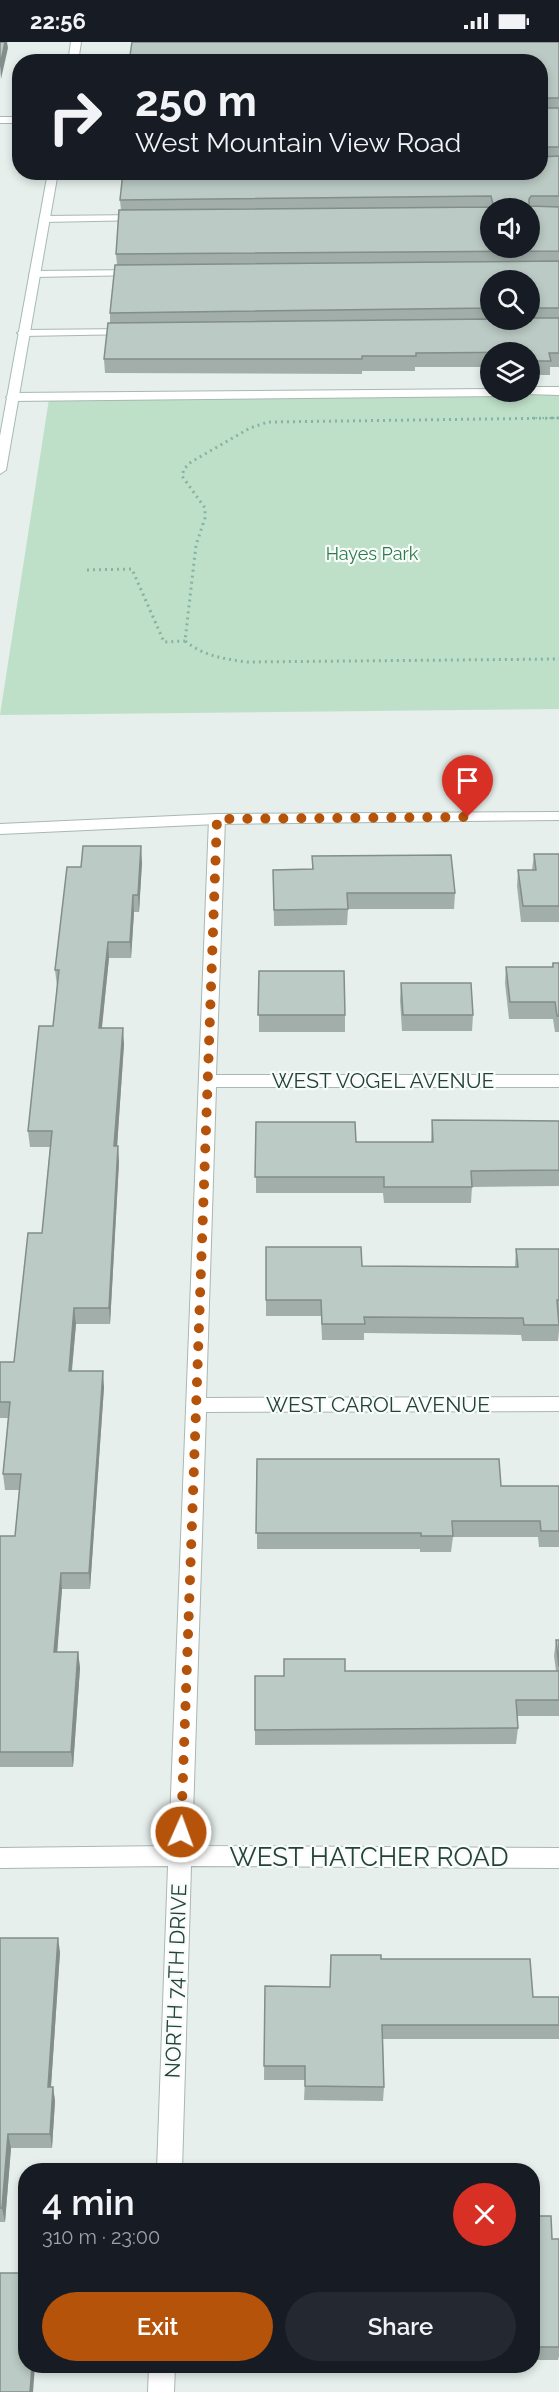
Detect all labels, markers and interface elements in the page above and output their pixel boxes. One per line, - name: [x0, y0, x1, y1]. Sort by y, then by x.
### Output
- text: 22:56: [30, 8, 86, 34]
- text: 250 m: [135, 77, 257, 126]
- icon: right: [36, 78, 114, 156]
- text: West Mountain View Road: [135, 127, 461, 158]
- map controls: [480, 198, 540, 402]
- button: sound: [480, 198, 540, 258]
- button: search: [480, 270, 540, 330]
- button: layers: [480, 342, 540, 402]
- park label: Hayes Park: [326, 543, 419, 564]
- pin: [442, 755, 493, 817]
- icon: arrive: [451, 764, 484, 797]
- street label: WEST VOGEL AVENUE: [272, 1068, 494, 1093]
- street label: WEST CAROL AVENUE: [266, 1392, 490, 1417]
- position arrow: [149, 1800, 213, 1864]
- street label: WEST HATCHER ROAD: [229, 1842, 509, 1872]
- street label: NORTH 74TH DRIVE: [160, 1883, 191, 2079]
- text: 4 min: [42, 2181, 135, 2223]
- button: close: [453, 2183, 516, 2246]
- text: 310 m · 23:00: [42, 2225, 160, 2249]
- button: Exit: [42, 2292, 273, 2361]
- button: Share: [285, 2292, 516, 2361]

